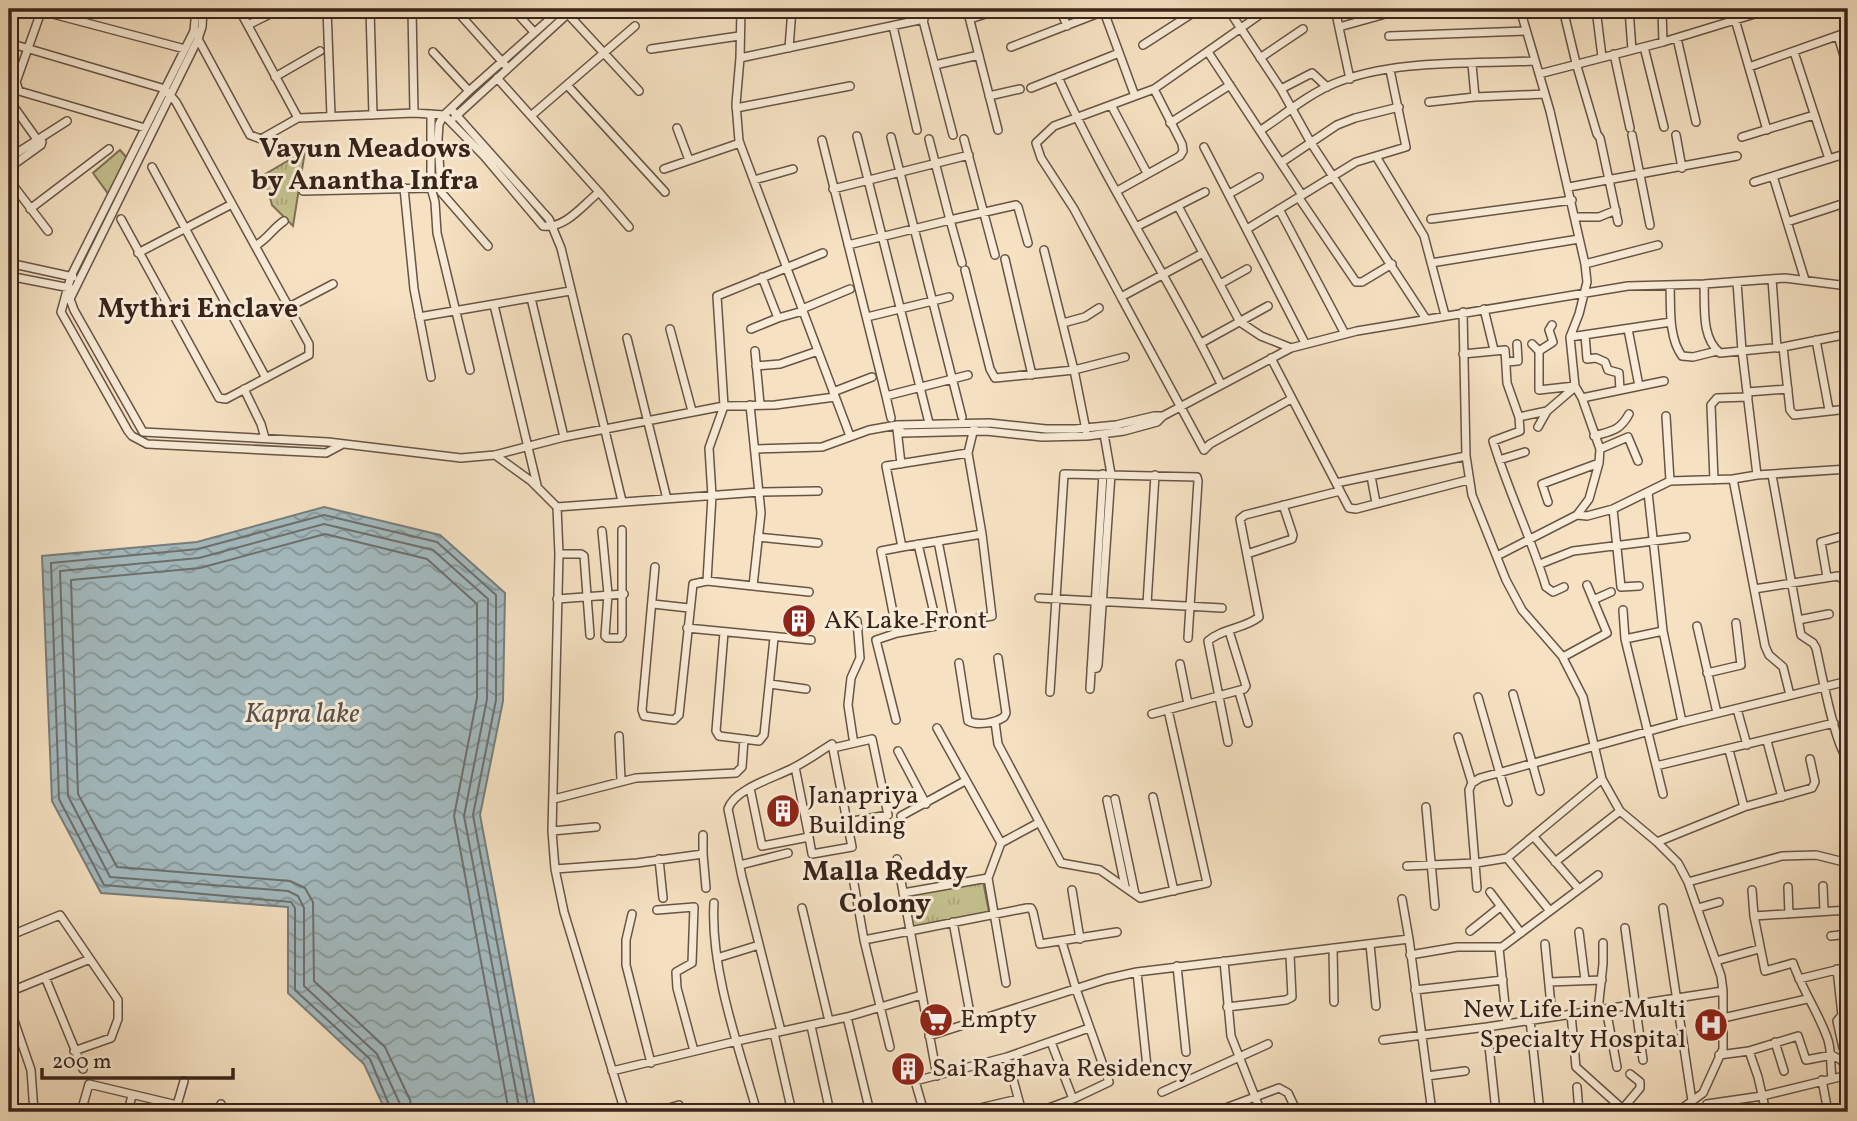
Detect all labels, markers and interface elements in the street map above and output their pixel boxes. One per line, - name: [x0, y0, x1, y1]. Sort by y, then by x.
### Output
- district label: Vayun Meadows by Anantha Infra: [251, 130, 479, 201]
- district label: Mythri Enclave: [98, 290, 298, 329]
- building icon: AK Lake Front: [780, 602, 818, 640]
- place label: AK Lake Front: [824, 603, 987, 639]
- water label: Kapra lake: [244, 695, 360, 734]
- place label: Janapriya Building: [808, 778, 919, 844]
- building icon: Janapriya Building: [764, 792, 802, 830]
- district label: Malla Reddy Colony: [802, 853, 968, 924]
- place label: New Life Line Multi Specialty Hospital: [1463, 992, 1686, 1058]
- supermarket icon: Empty: [917, 1001, 955, 1039]
- place label: Empty: [960, 1002, 1037, 1038]
- hospital icon: New Life Line Multi Specialty Hospital: [1692, 1006, 1730, 1044]
- scale bar: [42, 1037, 233, 1081]
- text: 200 m: [52, 1048, 112, 1077]
- building icon: Sai Raghava Residency: [889, 1050, 927, 1088]
- place label: Sai Raghava Residency: [932, 1051, 1193, 1087]

